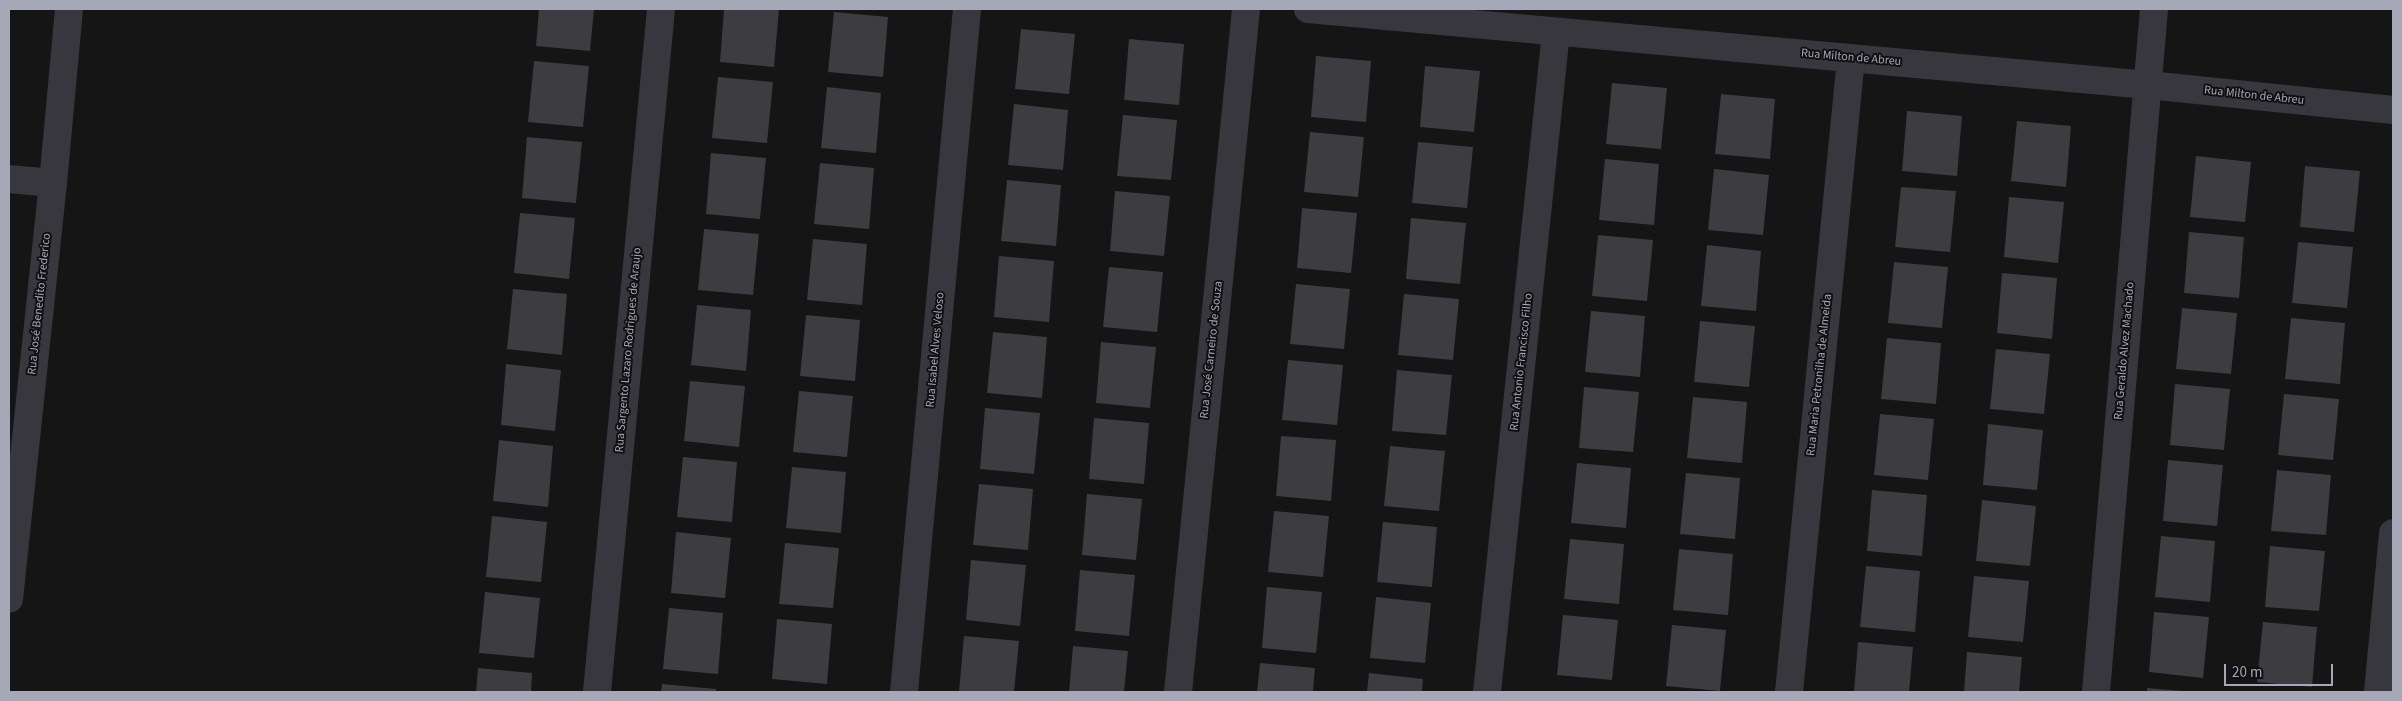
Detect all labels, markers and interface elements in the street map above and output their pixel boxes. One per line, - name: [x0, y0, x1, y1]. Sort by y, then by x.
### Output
- street label: Rua Milton de Abreu: [1800, 46, 1902, 70]
- street label: Rua Milton de Abreu: [2203, 84, 2305, 108]
- street label: Rua José Benedito Frederico: [25, 232, 55, 376]
- street label: Rua Sargento Lazaro Rodrigues de Araujo: [613, 247, 645, 453]
- street label: Rua José Carneiro de Souza: [1198, 281, 1226, 419]
- street label: Rua Geraldo Alvez Machado: [2112, 281, 2138, 421]
- street label: Rua Isabel Alves Veloso: [924, 292, 948, 408]
- street label: Rua Antonio Francisco Filho: [1508, 292, 1536, 432]
- street label: Rua Maria Petronilha de Almeida: [1804, 293, 1836, 457]
- scale bar: [2227, 654, 2336, 686]
- text: 20 m: [2232, 662, 2262, 683]

